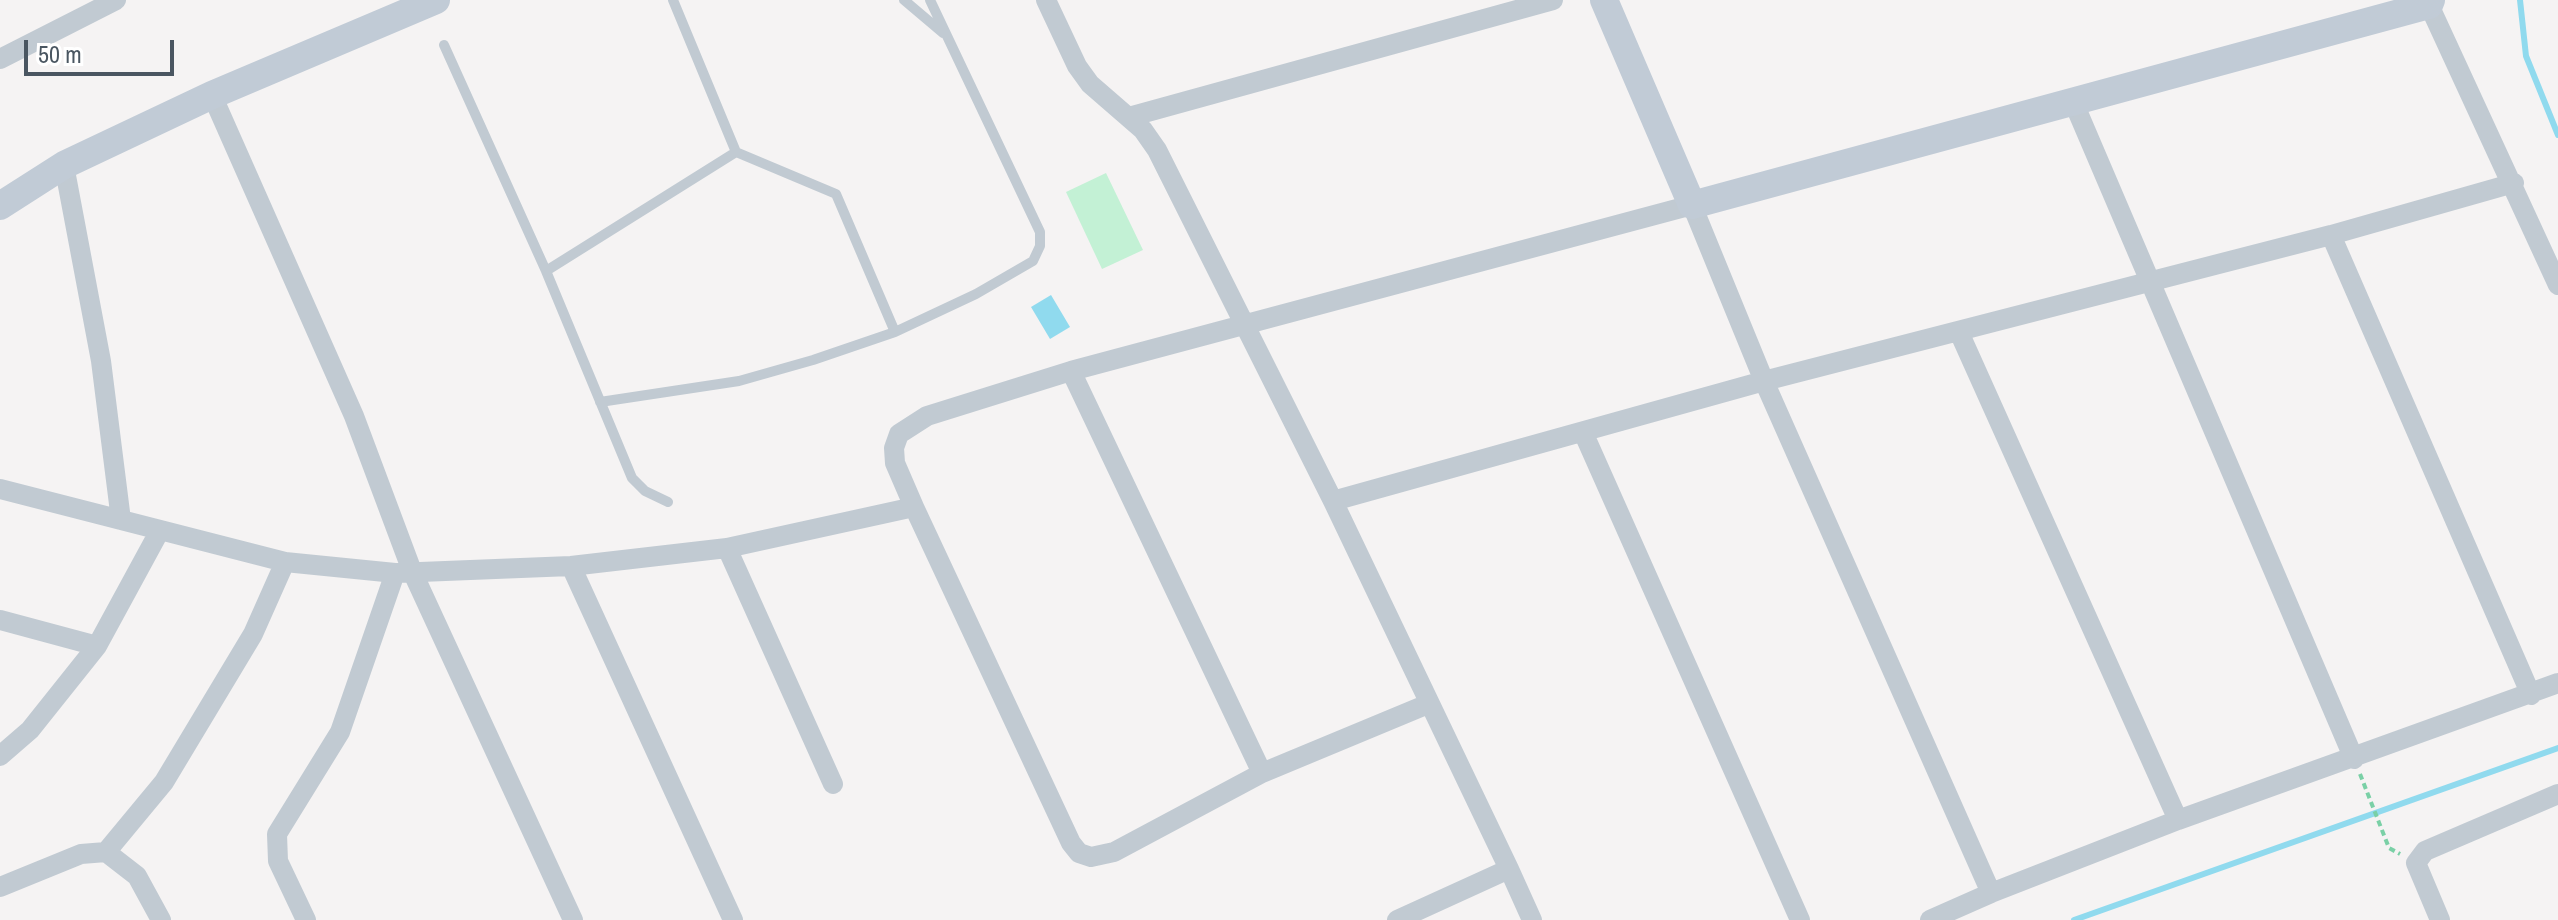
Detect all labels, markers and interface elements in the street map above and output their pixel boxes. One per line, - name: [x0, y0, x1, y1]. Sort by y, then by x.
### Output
- scale bar: [28, 24, 178, 74]
- text: 50 m: [38, 38, 82, 70]

